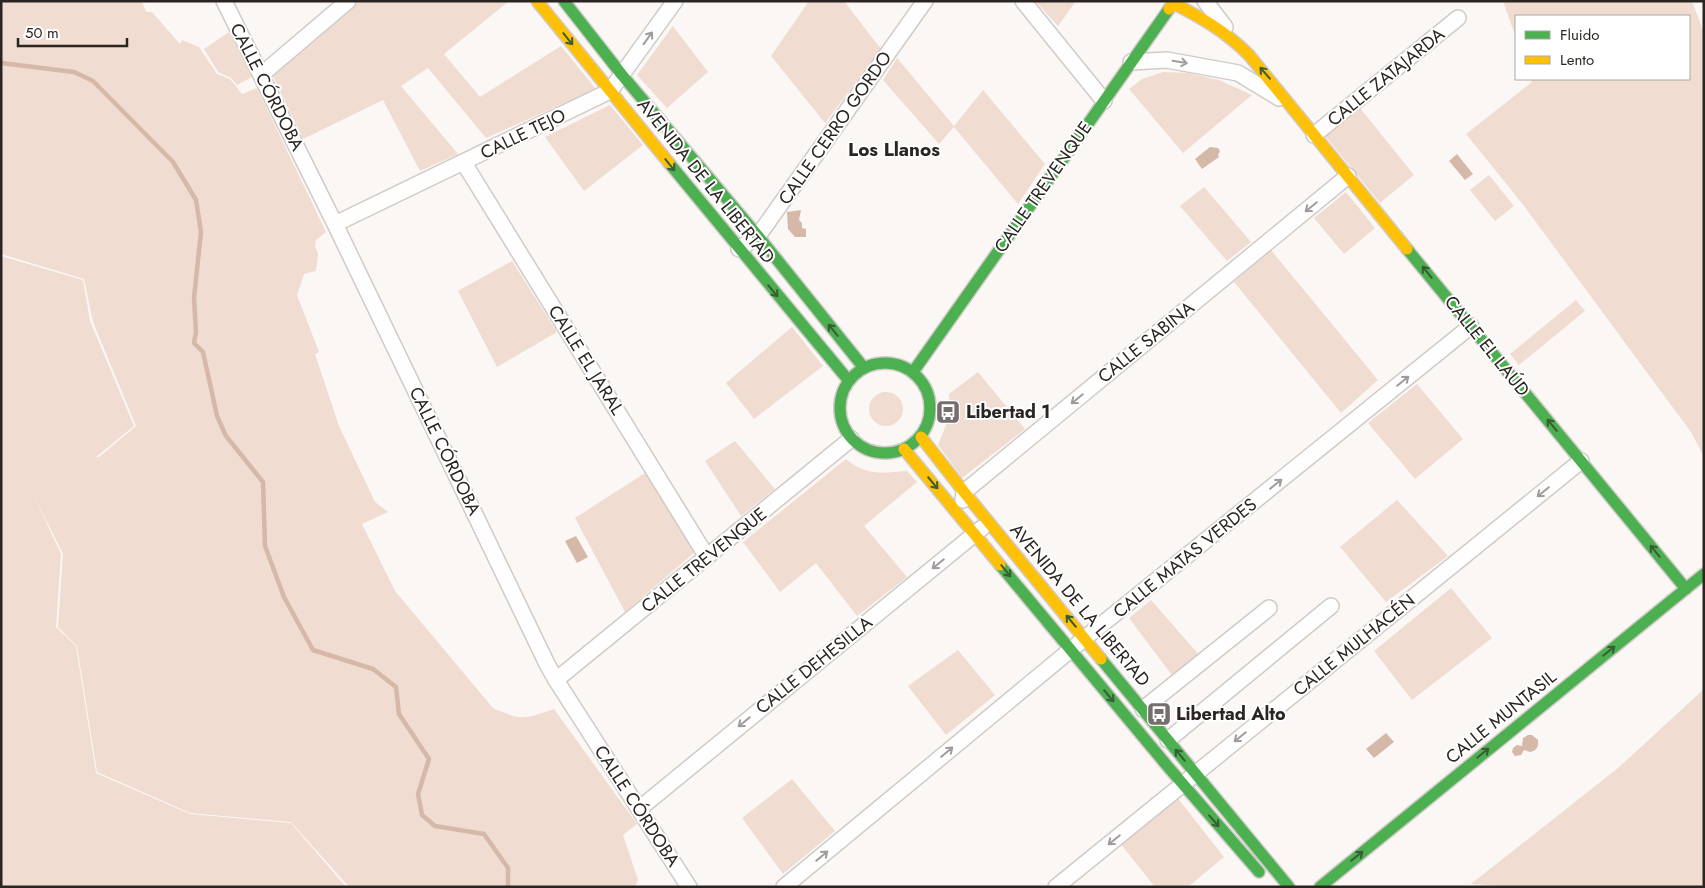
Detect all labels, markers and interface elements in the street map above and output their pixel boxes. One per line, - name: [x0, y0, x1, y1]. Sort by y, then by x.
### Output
- scale bar: [18, 15, 126, 47]
- legend: [1515, 15, 1690, 80]
- street label: CALLE CÓRDOBA: [224, 19, 310, 155]
- street label: CALLE ZATAJARDA: [1322, 21, 1450, 132]
- text: 50 m: [25, 22, 59, 44]
- text: Fluido: [1560, 24, 1599, 46]
- one-way arrow: [562, 32, 573, 45]
- one-way arrow: [643, 32, 654, 45]
- street label: CALLE CERRO GORDO: [772, 46, 898, 210]
- text: Lento: [1560, 49, 1594, 71]
- one-way arrow: [1171, 58, 1187, 68]
- one-way arrow: [1259, 67, 1270, 80]
- street label: AVENIDA DE LA LIBERTAD: [631, 93, 781, 269]
- street label: CALLE TEJO: [476, 102, 570, 166]
- street label: CALLE TREVENQUE: [988, 116, 1098, 258]
- district label: Los Llanos: [848, 136, 940, 163]
- one-way arrow: [665, 158, 676, 171]
- one-way arrow: [1304, 201, 1317, 213]
- one-way arrow: [1421, 266, 1432, 279]
- one-way arrow: [768, 284, 779, 297]
- street label: CALLE EL LAÚD: [1438, 290, 1536, 402]
- street label: CALLE SABINA: [1092, 295, 1200, 389]
- street label: CALLE EL JARAL: [542, 300, 630, 420]
- one-way arrow: [828, 324, 839, 337]
- one-way arrow: [1396, 376, 1409, 387]
- street label: CALLE CÓRDOBA: [403, 382, 487, 520]
- one-way arrow: [1071, 393, 1084, 404]
- bus stop icon: Libertad 1: [935, 399, 961, 425]
- place label: Libertad 1: [966, 399, 1050, 425]
- one-way arrow: [1546, 419, 1557, 432]
- one-way arrow: [927, 476, 938, 489]
- one-way arrow: [1269, 478, 1282, 489]
- one-way arrow: [1537, 486, 1550, 497]
- street label: CALLE MATAS VERDES: [1108, 492, 1263, 624]
- street label: CALLE TREVENQUE: [636, 501, 772, 619]
- street label: AVENIDA DE LA LIBERTAD: [1004, 518, 1156, 692]
- one-way arrow: [1649, 545, 1660, 558]
- one-way arrow: [931, 558, 944, 569]
- one-way arrow: [1001, 564, 1012, 577]
- street label: CALLE MULHACÉN: [1288, 588, 1420, 702]
- street label: CALLE DEHESILLA: [750, 610, 878, 720]
- one-way arrow: [1065, 614, 1077, 627]
- one-way arrow: [1603, 645, 1616, 656]
- street label: CALLE MUNTASIL: [1440, 664, 1562, 770]
- one-way arrow: [1103, 690, 1115, 703]
- bus stop icon: Libertad Alto: [1146, 701, 1172, 727]
- place label: Libertad Alto: [1176, 701, 1286, 727]
- one-way arrow: [738, 717, 751, 728]
- one-way arrow: [1234, 731, 1247, 742]
- street label: CALLE CÓRDOBA: [588, 740, 686, 872]
- one-way arrow: [940, 747, 953, 758]
- one-way arrow: [1477, 748, 1490, 759]
- one-way arrow: [1175, 749, 1186, 762]
- one-way arrow: [1208, 814, 1219, 827]
- one-way arrow: [1108, 834, 1121, 845]
- one-way arrow: [815, 850, 828, 861]
- one-way arrow: [1351, 850, 1364, 861]

